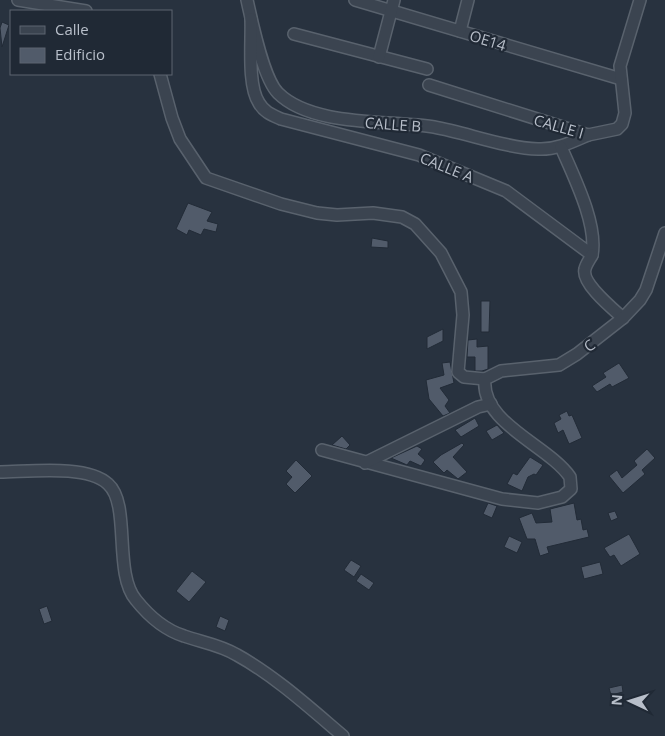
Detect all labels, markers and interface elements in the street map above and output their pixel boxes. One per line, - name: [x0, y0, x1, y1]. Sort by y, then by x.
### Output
- legend: [10, 10, 172, 75]
- text: Calle: [55, 19, 89, 39]
- street label: OE14: [467, 25, 509, 55]
- text: Edificio: [55, 44, 105, 64]
- street label: CALLE I: [532, 109, 586, 143]
- street label: CALLE B: [364, 112, 422, 136]
- street label: CALLE A: [417, 147, 477, 187]
- street label: C: [579, 334, 599, 356]
- north arrow: [605, 676, 655, 726]
- text: N: [607, 694, 626, 706]

